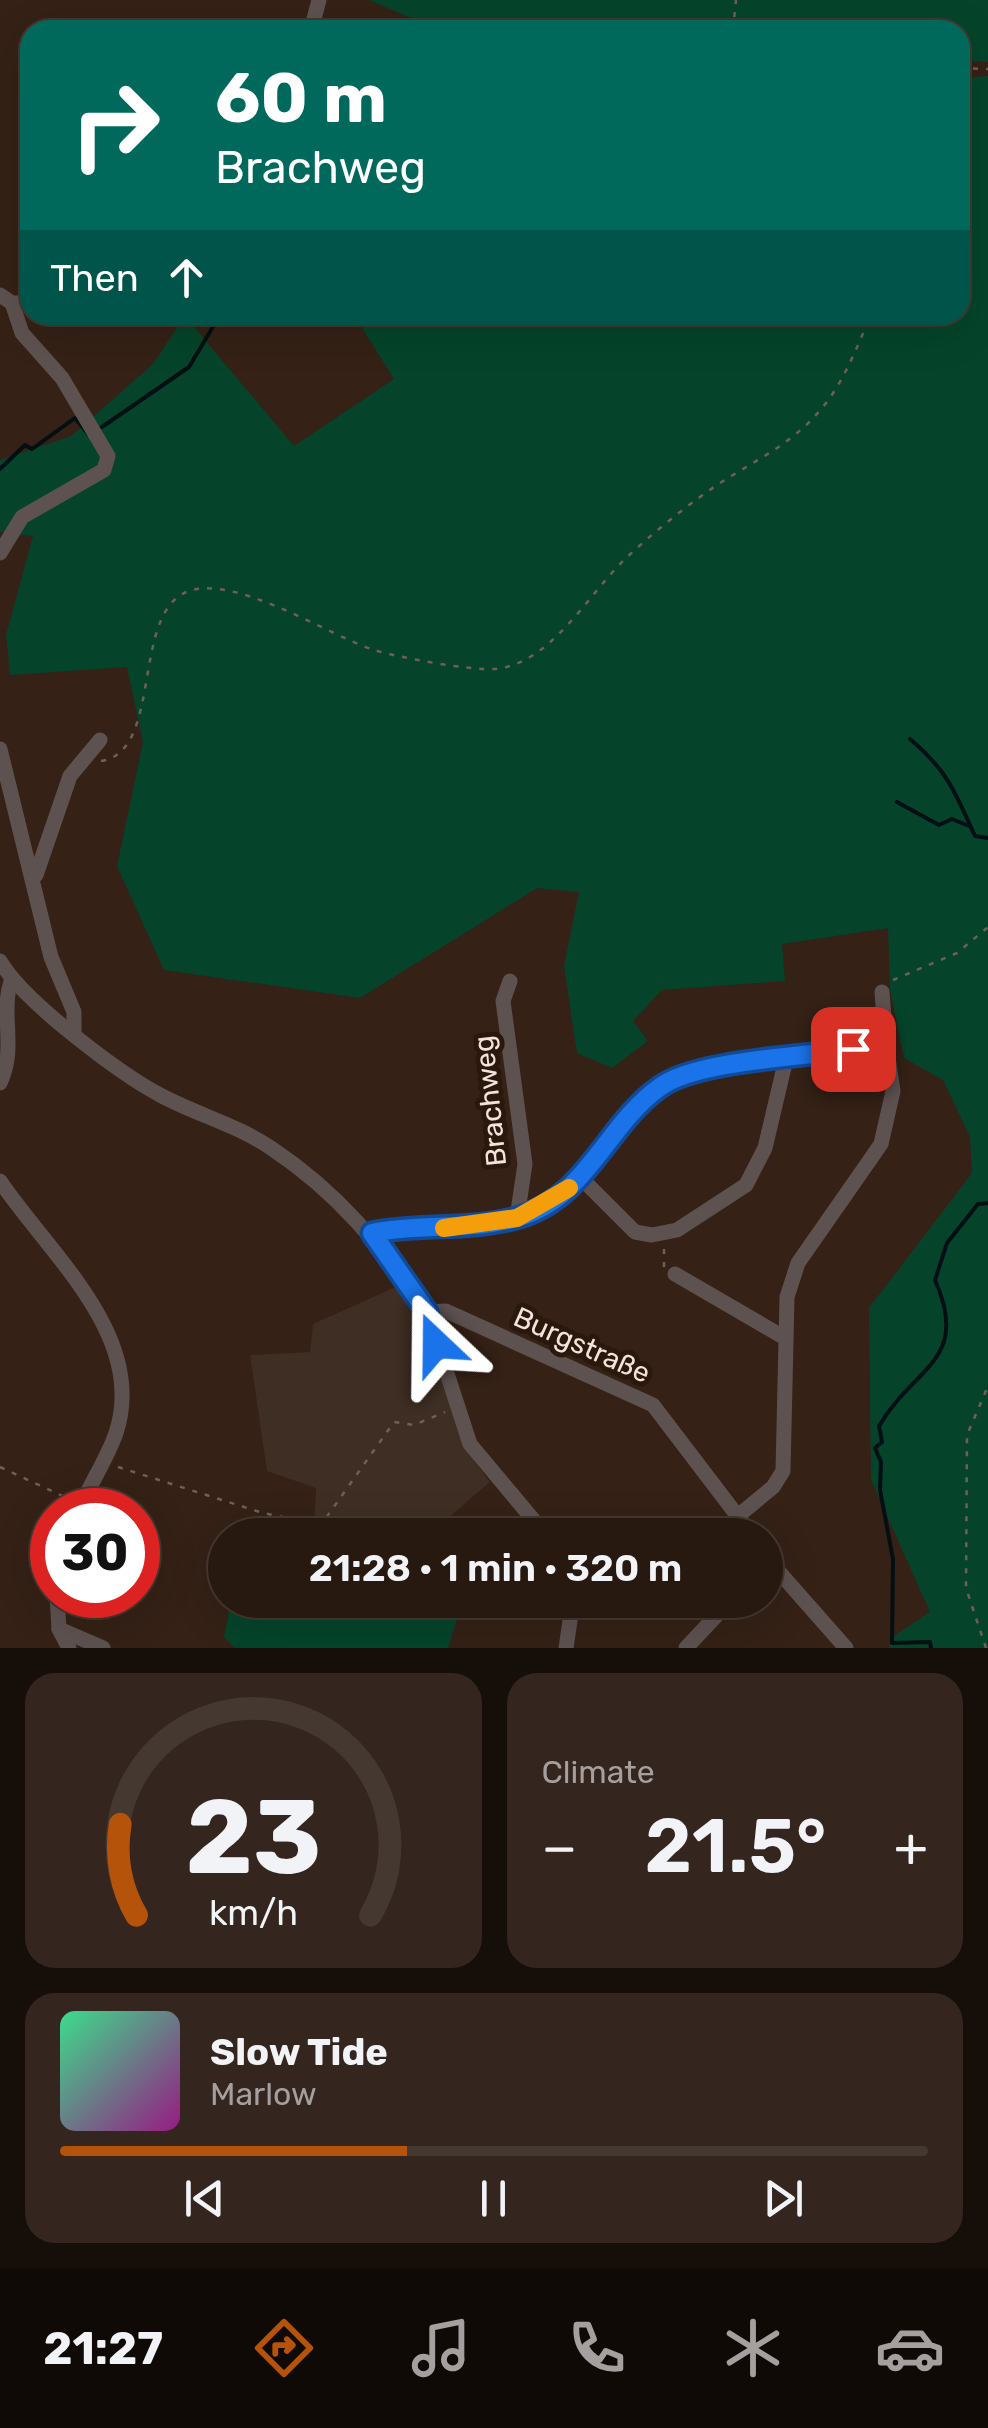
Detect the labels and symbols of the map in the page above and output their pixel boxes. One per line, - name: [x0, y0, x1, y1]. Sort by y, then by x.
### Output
- pin: [811, 1007, 896, 1092]
- street label: Brachweg: [467, 1034, 513, 1168]
- position arrow: [384, 1292, 488, 1396]
- street label: Burgstraße: [509, 1300, 655, 1390]
- speed limit sign: 30: [30, 1488, 160, 1618]

